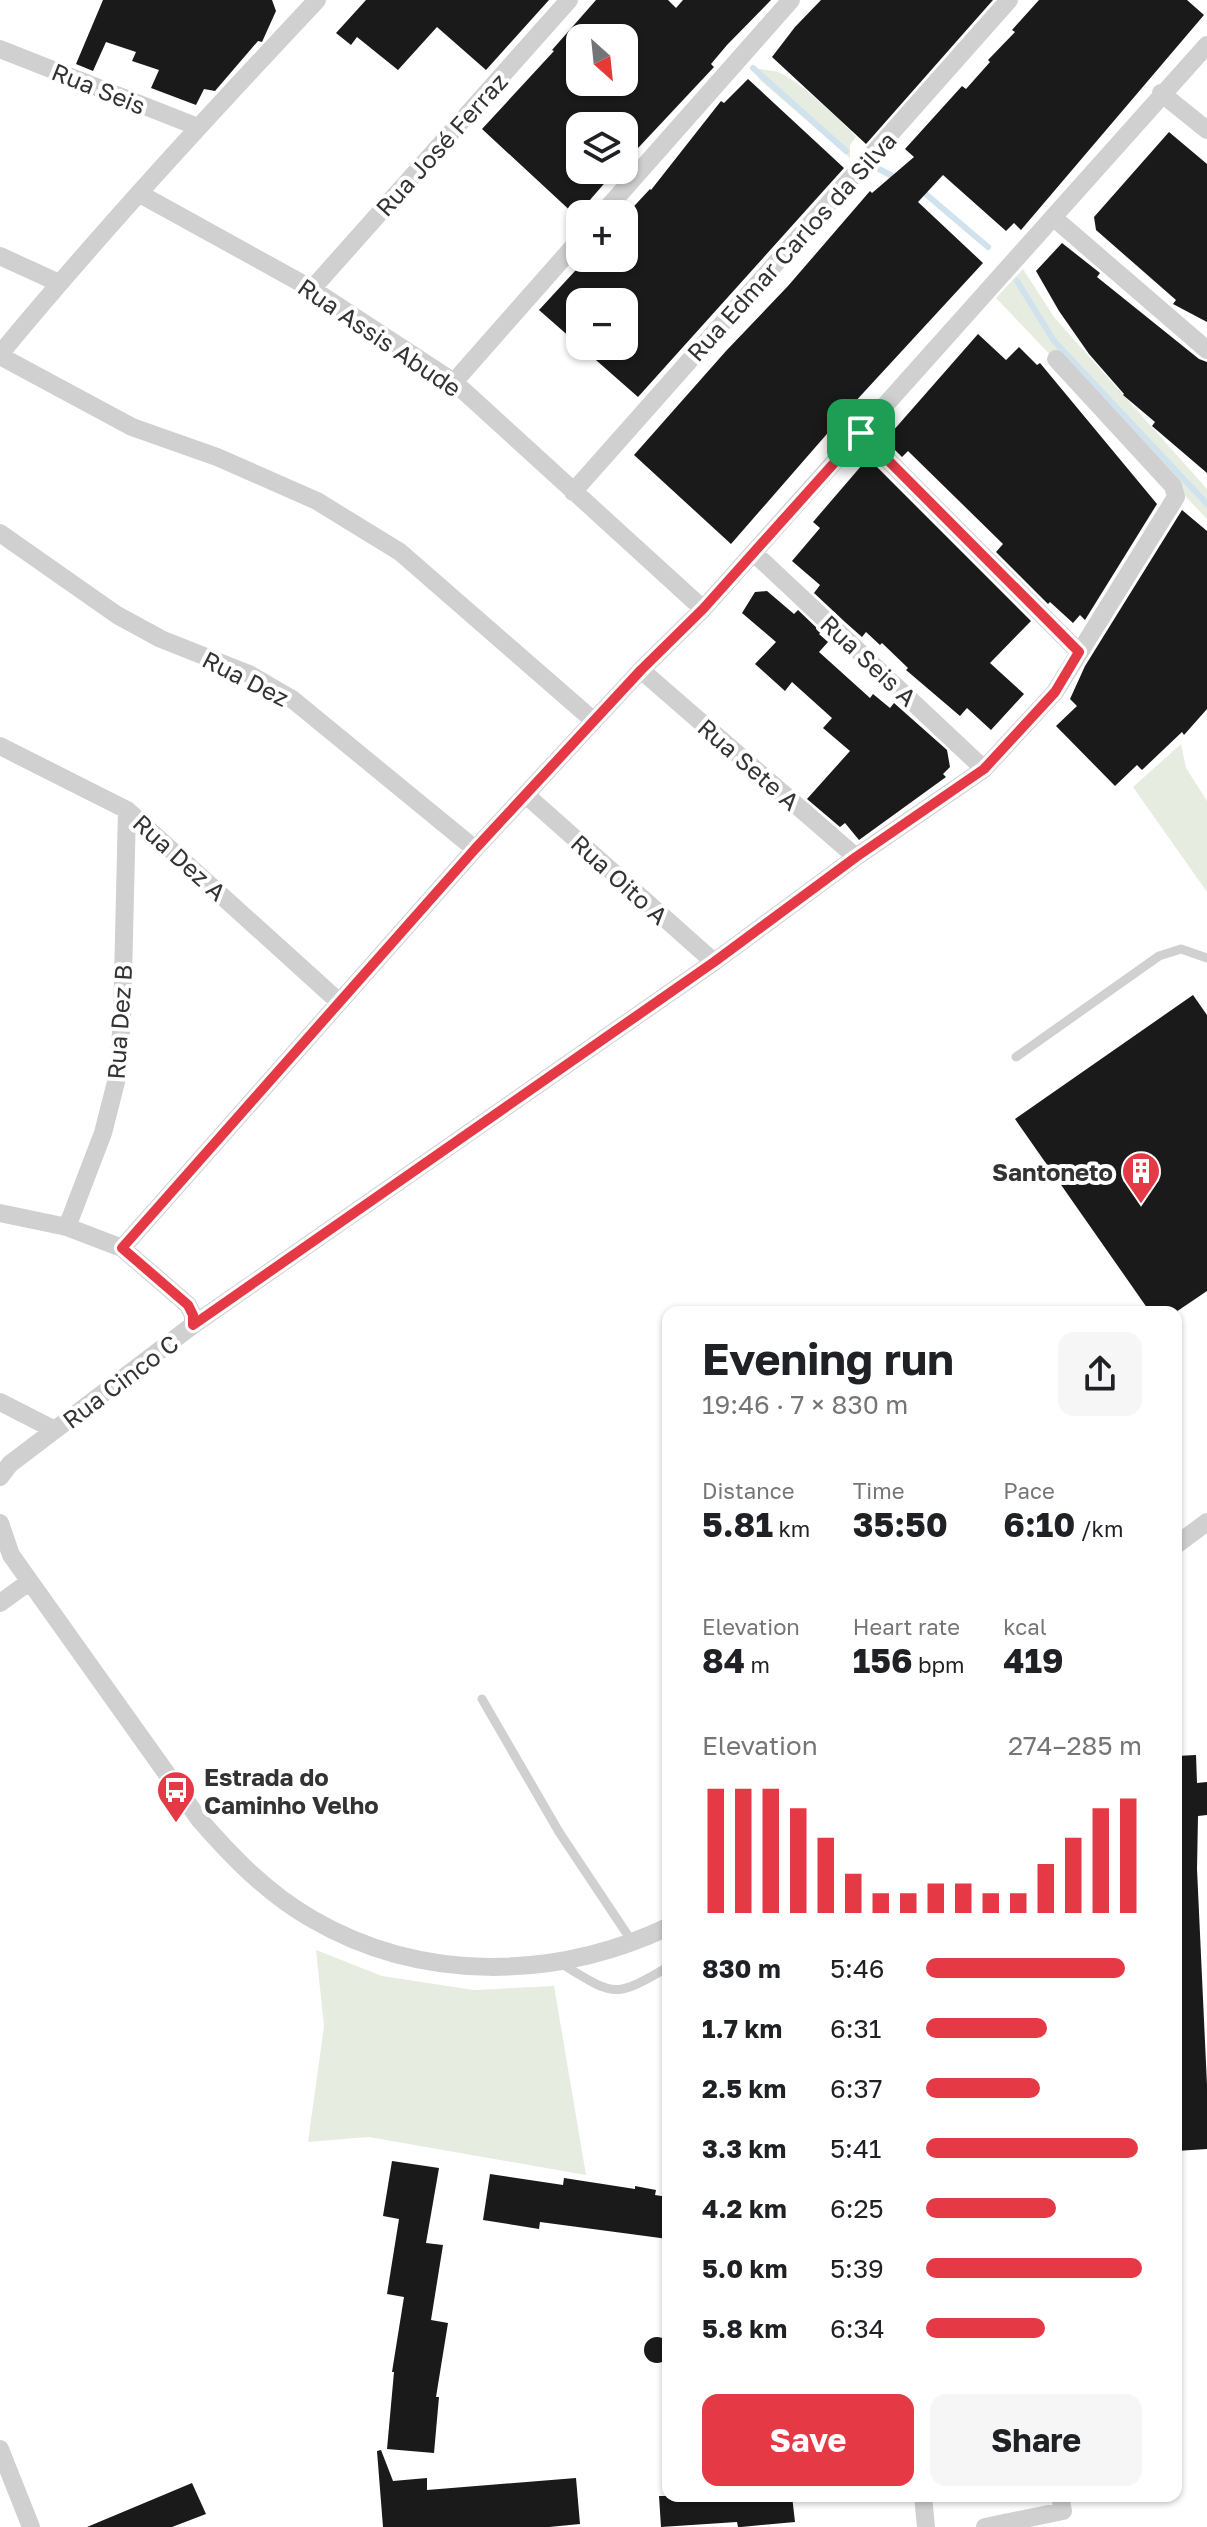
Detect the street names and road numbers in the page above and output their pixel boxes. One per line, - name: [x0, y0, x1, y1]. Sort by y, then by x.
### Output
- street label: Rua Seis: [48, 56, 150, 120]
- street label: Rua José Ferraz: [369, 66, 513, 222]
- street label: Rua Edmar Carlos da Silva: [680, 125, 902, 367]
- street label: Rua Assis Abude: [293, 272, 467, 402]
- street label: Rua Seis A: [815, 608, 923, 712]
- street label: Rua Dez: [198, 644, 294, 712]
- street label: Rua Sete A: [692, 712, 806, 816]
- street label: Rua Dez A: [128, 808, 232, 906]
- street label: Rua Oito A: [566, 828, 674, 930]
- street label: Rua Dez B: [101, 964, 137, 1080]
- street label: Rua Cinco C: [56, 1328, 184, 1434]

